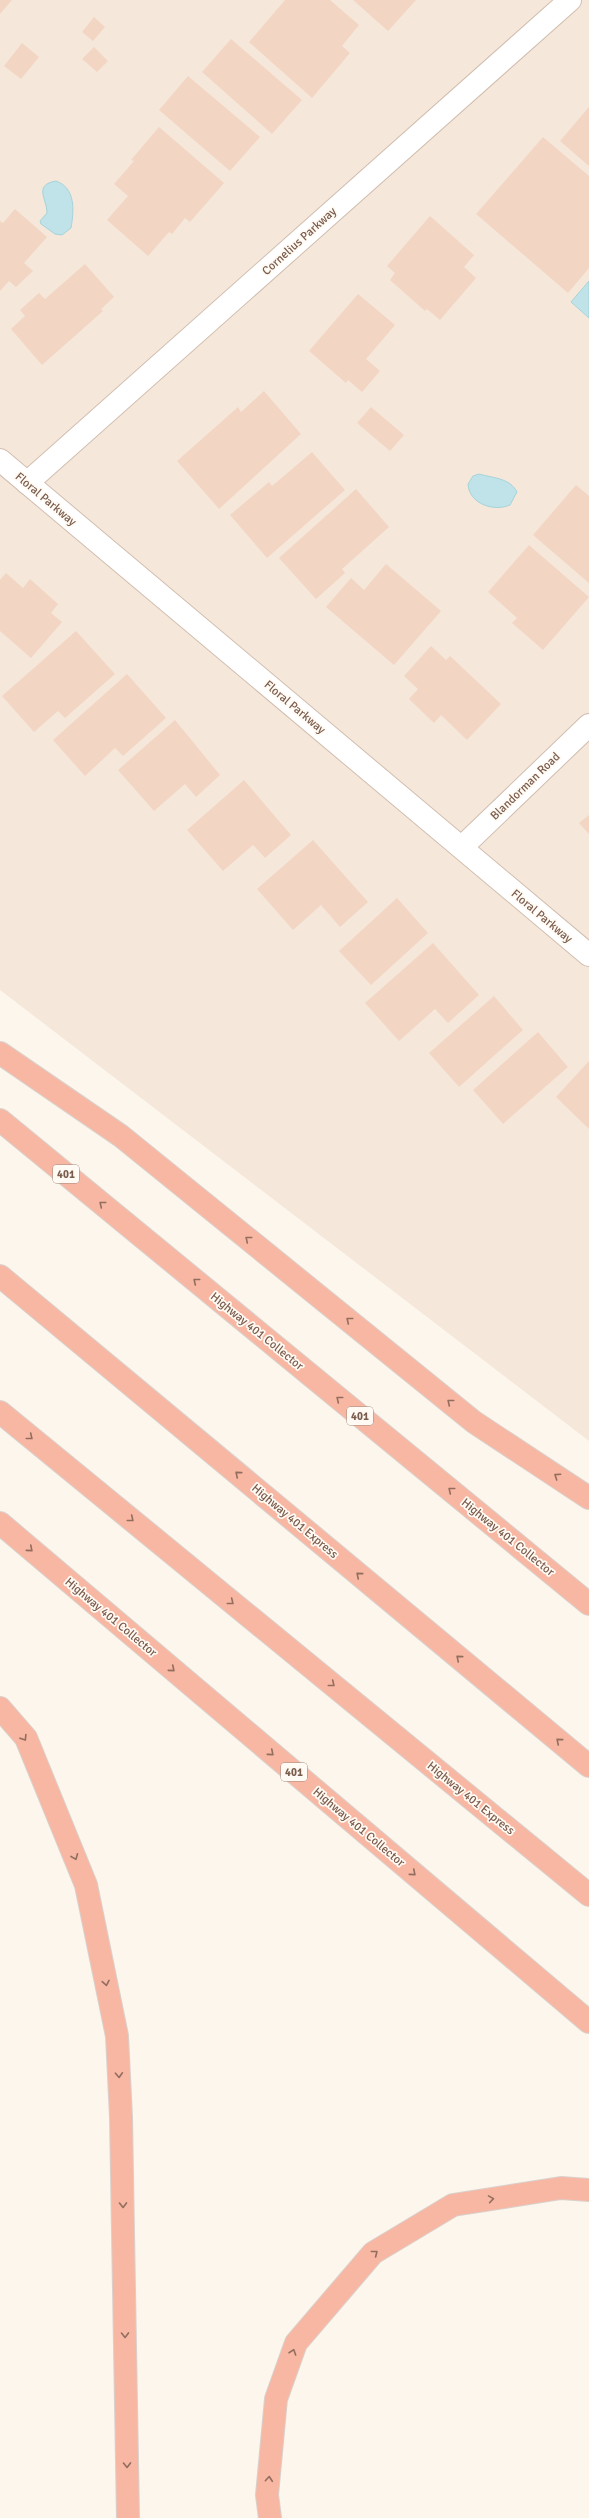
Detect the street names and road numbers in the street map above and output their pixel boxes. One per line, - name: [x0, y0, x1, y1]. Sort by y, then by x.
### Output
- street label: Cornelius Parkway: [259, 204, 340, 279]
- street label: Floral Parkway: [12, 469, 80, 530]
- street label: Floral Parkway: [261, 677, 329, 738]
- street label: Blandorman Road: [487, 749, 563, 823]
- street label: Floral Parkway: [508, 886, 576, 947]
- road number: 401: [53, 1165, 79, 1183]
- street label: Highway 401 Collector: [207, 1289, 307, 1374]
- road number: 401: [347, 1407, 373, 1425]
- street label: Highway 401 Express: [248, 1481, 341, 1562]
- street label: Highway 401 Collector: [458, 1495, 558, 1580]
- street label: Highway 401 Collector: [62, 1575, 160, 1661]
- street label: Highway 401 Express: [424, 1759, 517, 1838]
- road number: 401: [281, 1763, 307, 1781]
- street label: Highway 401 Collector: [310, 1785, 408, 1871]

